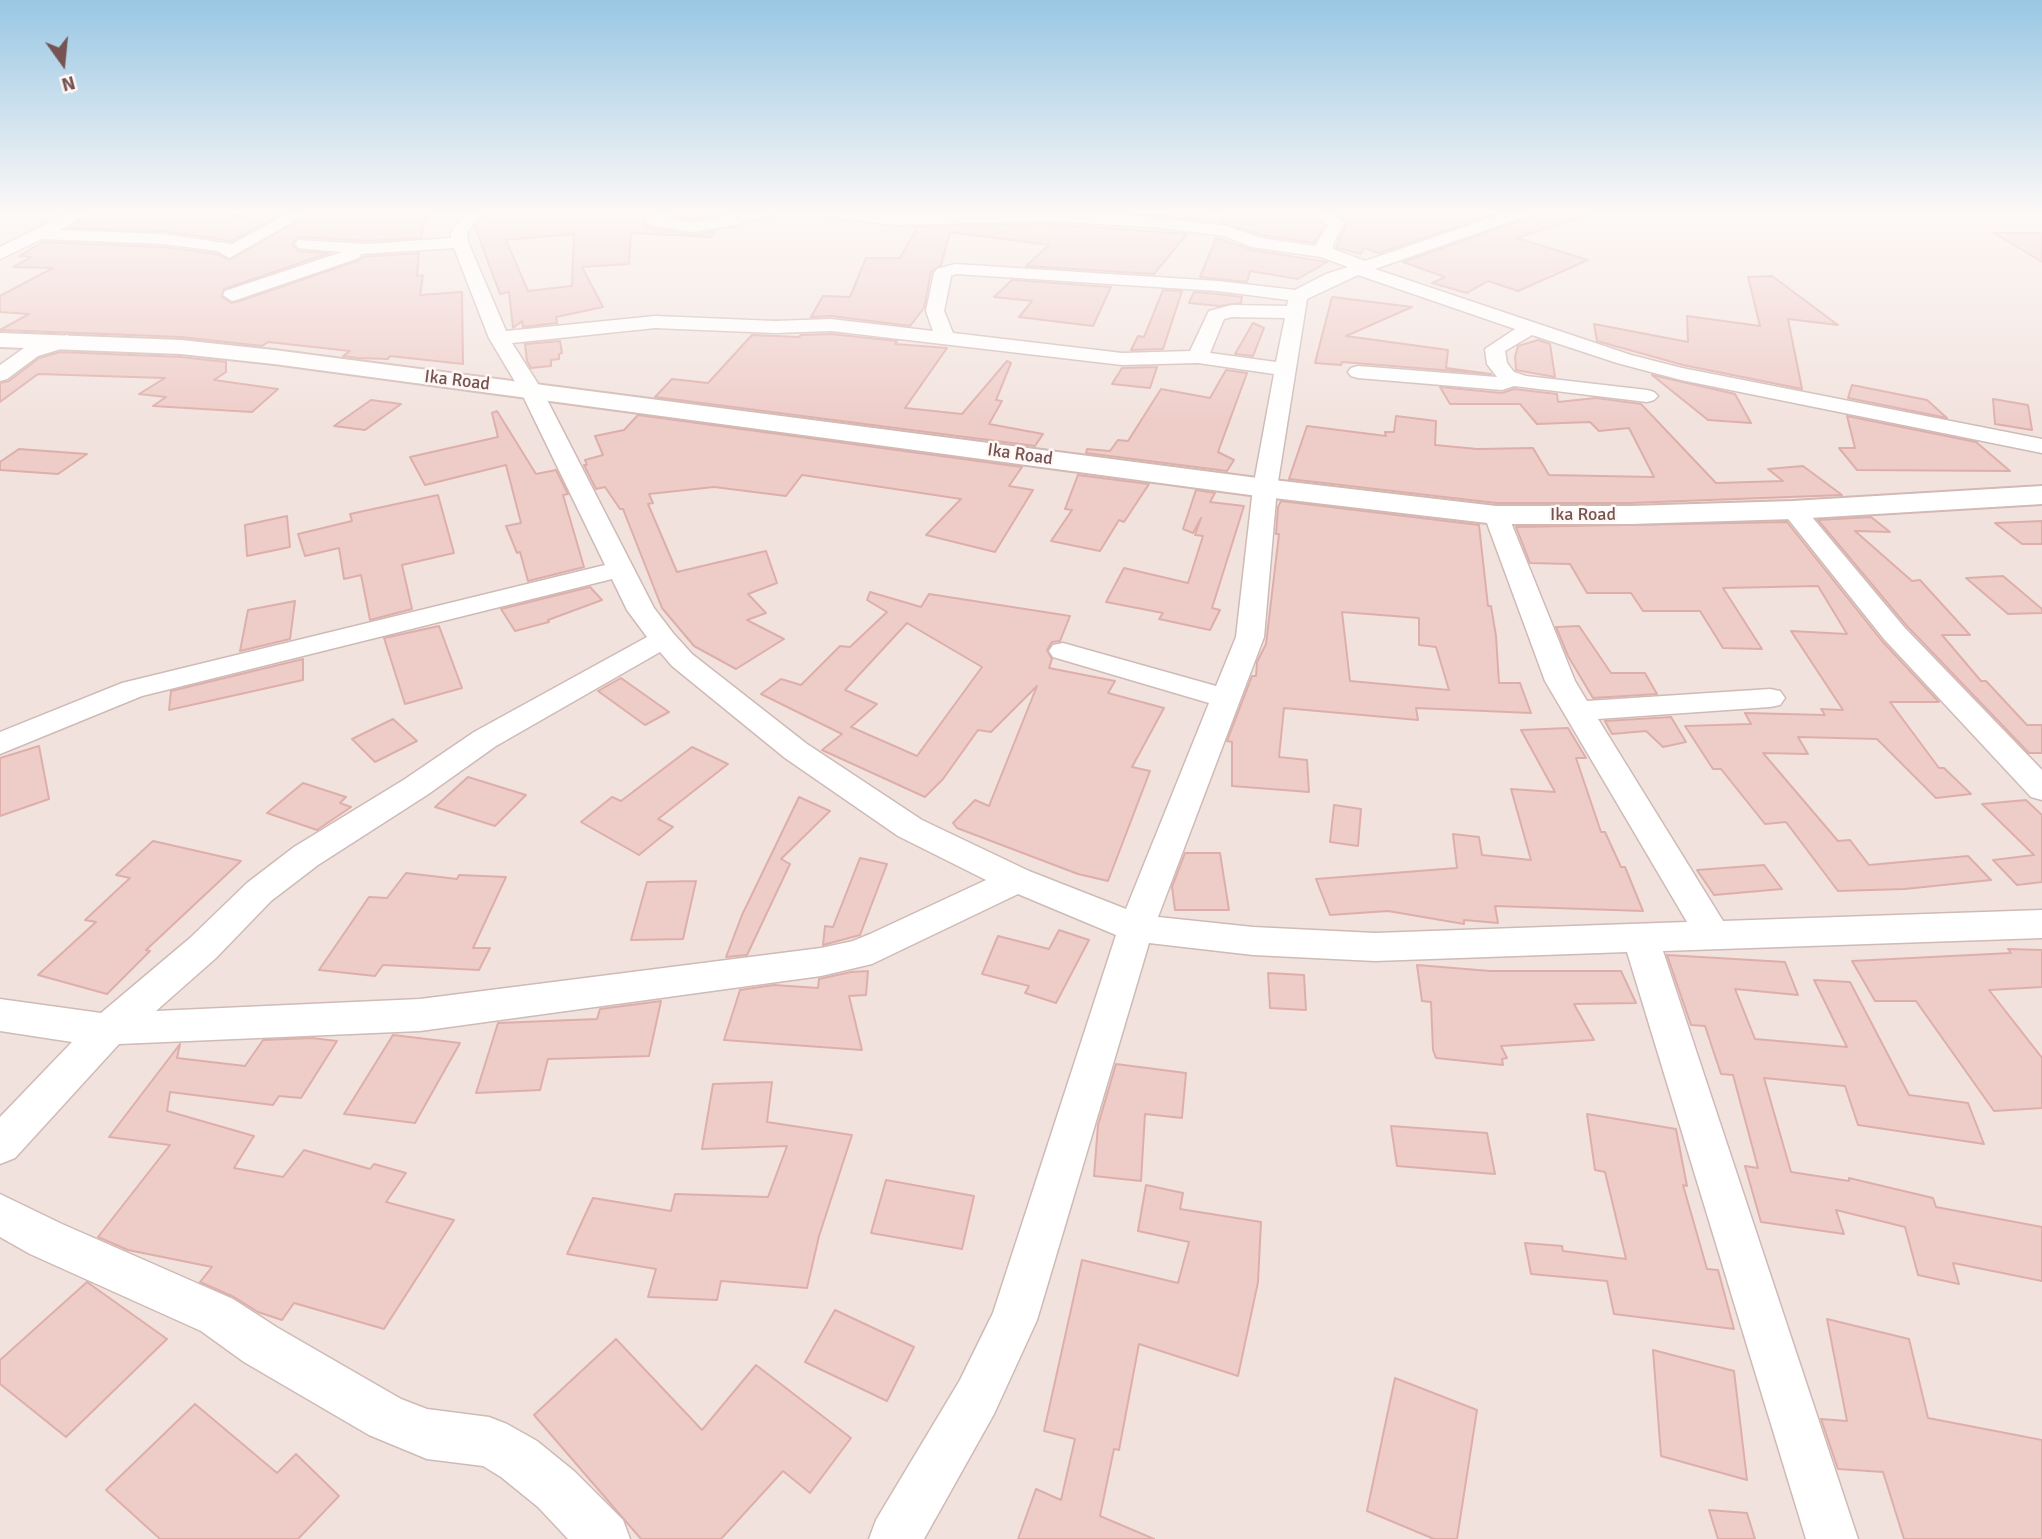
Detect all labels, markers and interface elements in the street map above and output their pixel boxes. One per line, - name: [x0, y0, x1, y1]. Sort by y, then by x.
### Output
- north arrow: [28, 28, 98, 98]
- text: N: [59, 70, 78, 97]
- street label: Ika Road: [423, 366, 491, 396]
- street label: Ika Road: [986, 440, 1054, 470]
- street label: Ika Road: [1550, 504, 1616, 526]

